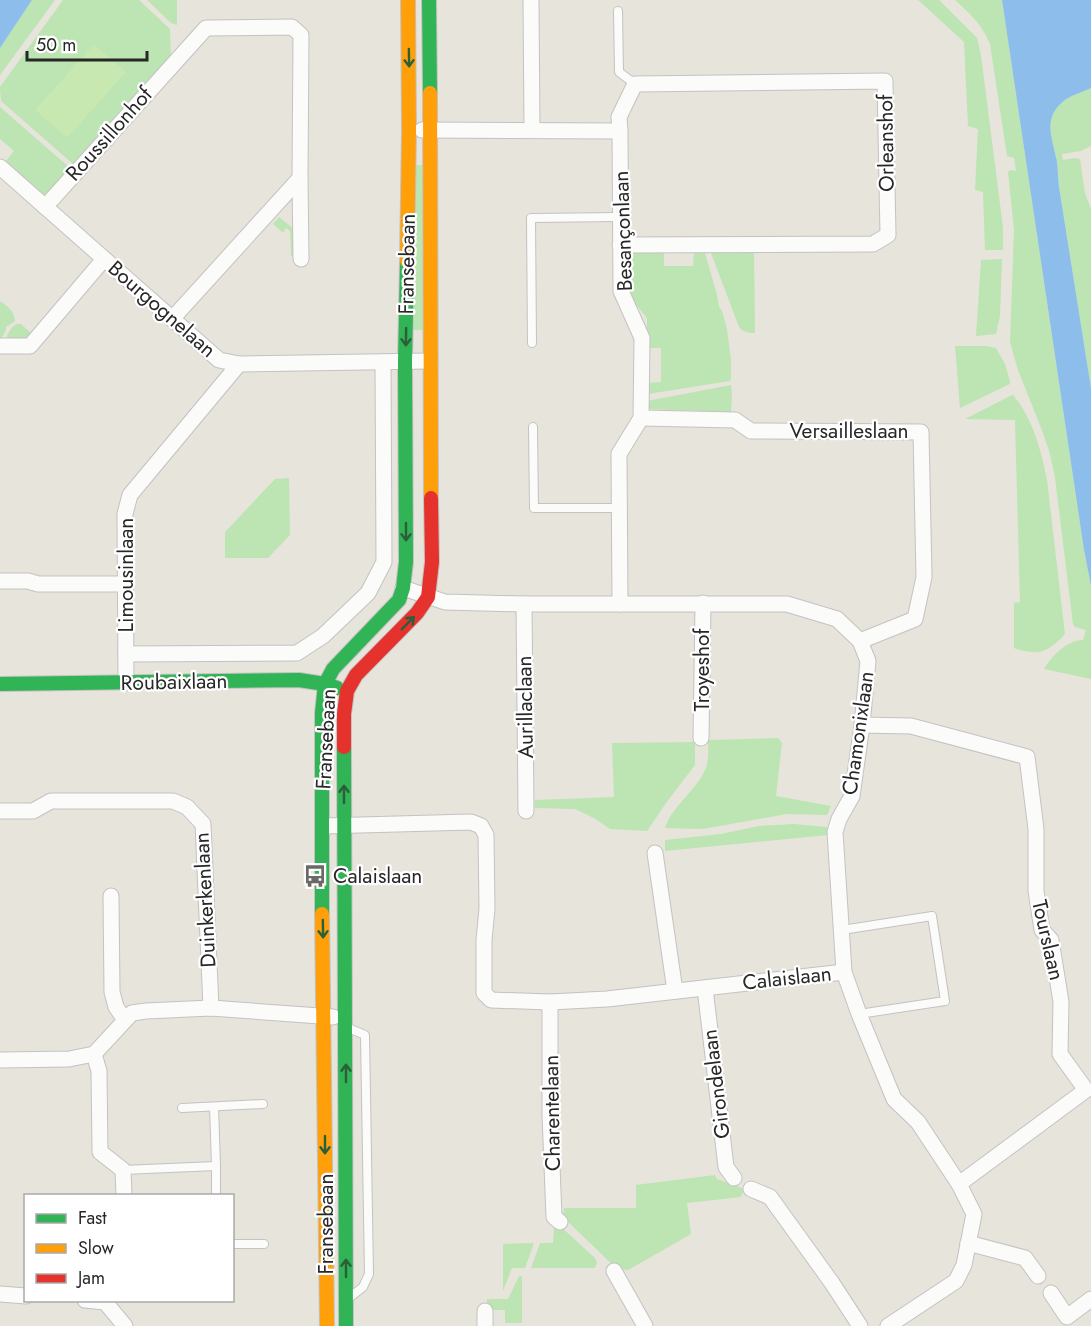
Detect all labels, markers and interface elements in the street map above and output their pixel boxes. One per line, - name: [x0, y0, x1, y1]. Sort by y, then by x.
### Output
- scale bar: [27, 24, 147, 62]
- text: 50 m: [36, 32, 76, 58]
- one-way arrow: [403, 48, 415, 68]
- street label: Roussillonhof: [59, 80, 160, 188]
- street label: Orleanshof: [870, 93, 902, 192]
- street label: Besançonlaan: [606, 170, 640, 292]
- street label: Fransebaan: [391, 213, 423, 315]
- street label: Bourgognelaan: [101, 254, 223, 364]
- one-way arrow: [400, 327, 411, 347]
- street label: Versailleslaan: [789, 416, 909, 446]
- street label: Limousinlaan: [111, 518, 141, 632]
- one-way arrow: [400, 522, 412, 542]
- one-way arrow: [401, 615, 416, 630]
- street label: Troyeshof: [687, 628, 717, 711]
- street label: Aurillaclaan: [509, 655, 541, 759]
- street label: Roubaixlaan: [120, 666, 228, 698]
- street label: Chamonixlaan: [834, 669, 882, 797]
- street label: Fransebaan: [308, 688, 344, 790]
- one-way arrow: [338, 784, 350, 804]
- street label: Duinkerkenlaan: [186, 832, 224, 968]
- place label: Calaislaan: [333, 861, 422, 891]
- bus stop icon: Calaislaan: [302, 863, 328, 889]
- street label: Tourslaan: [1024, 897, 1072, 983]
- one-way arrow: [317, 918, 329, 938]
- street label: Calaislaan: [741, 958, 833, 998]
- street label: Girondelaan: [694, 1028, 738, 1140]
- street label: Charentelaan: [536, 1055, 568, 1171]
- one-way arrow: [340, 1063, 352, 1083]
- one-way arrow: [320, 1134, 331, 1154]
- street label: Fransebaan: [311, 1174, 341, 1274]
- legend: [24, 1194, 234, 1302]
- text: Fast: [78, 1205, 107, 1231]
- text: Slow: [78, 1235, 115, 1261]
- one-way arrow: [340, 1258, 352, 1278]
- text: Jam: [76, 1265, 105, 1291]

